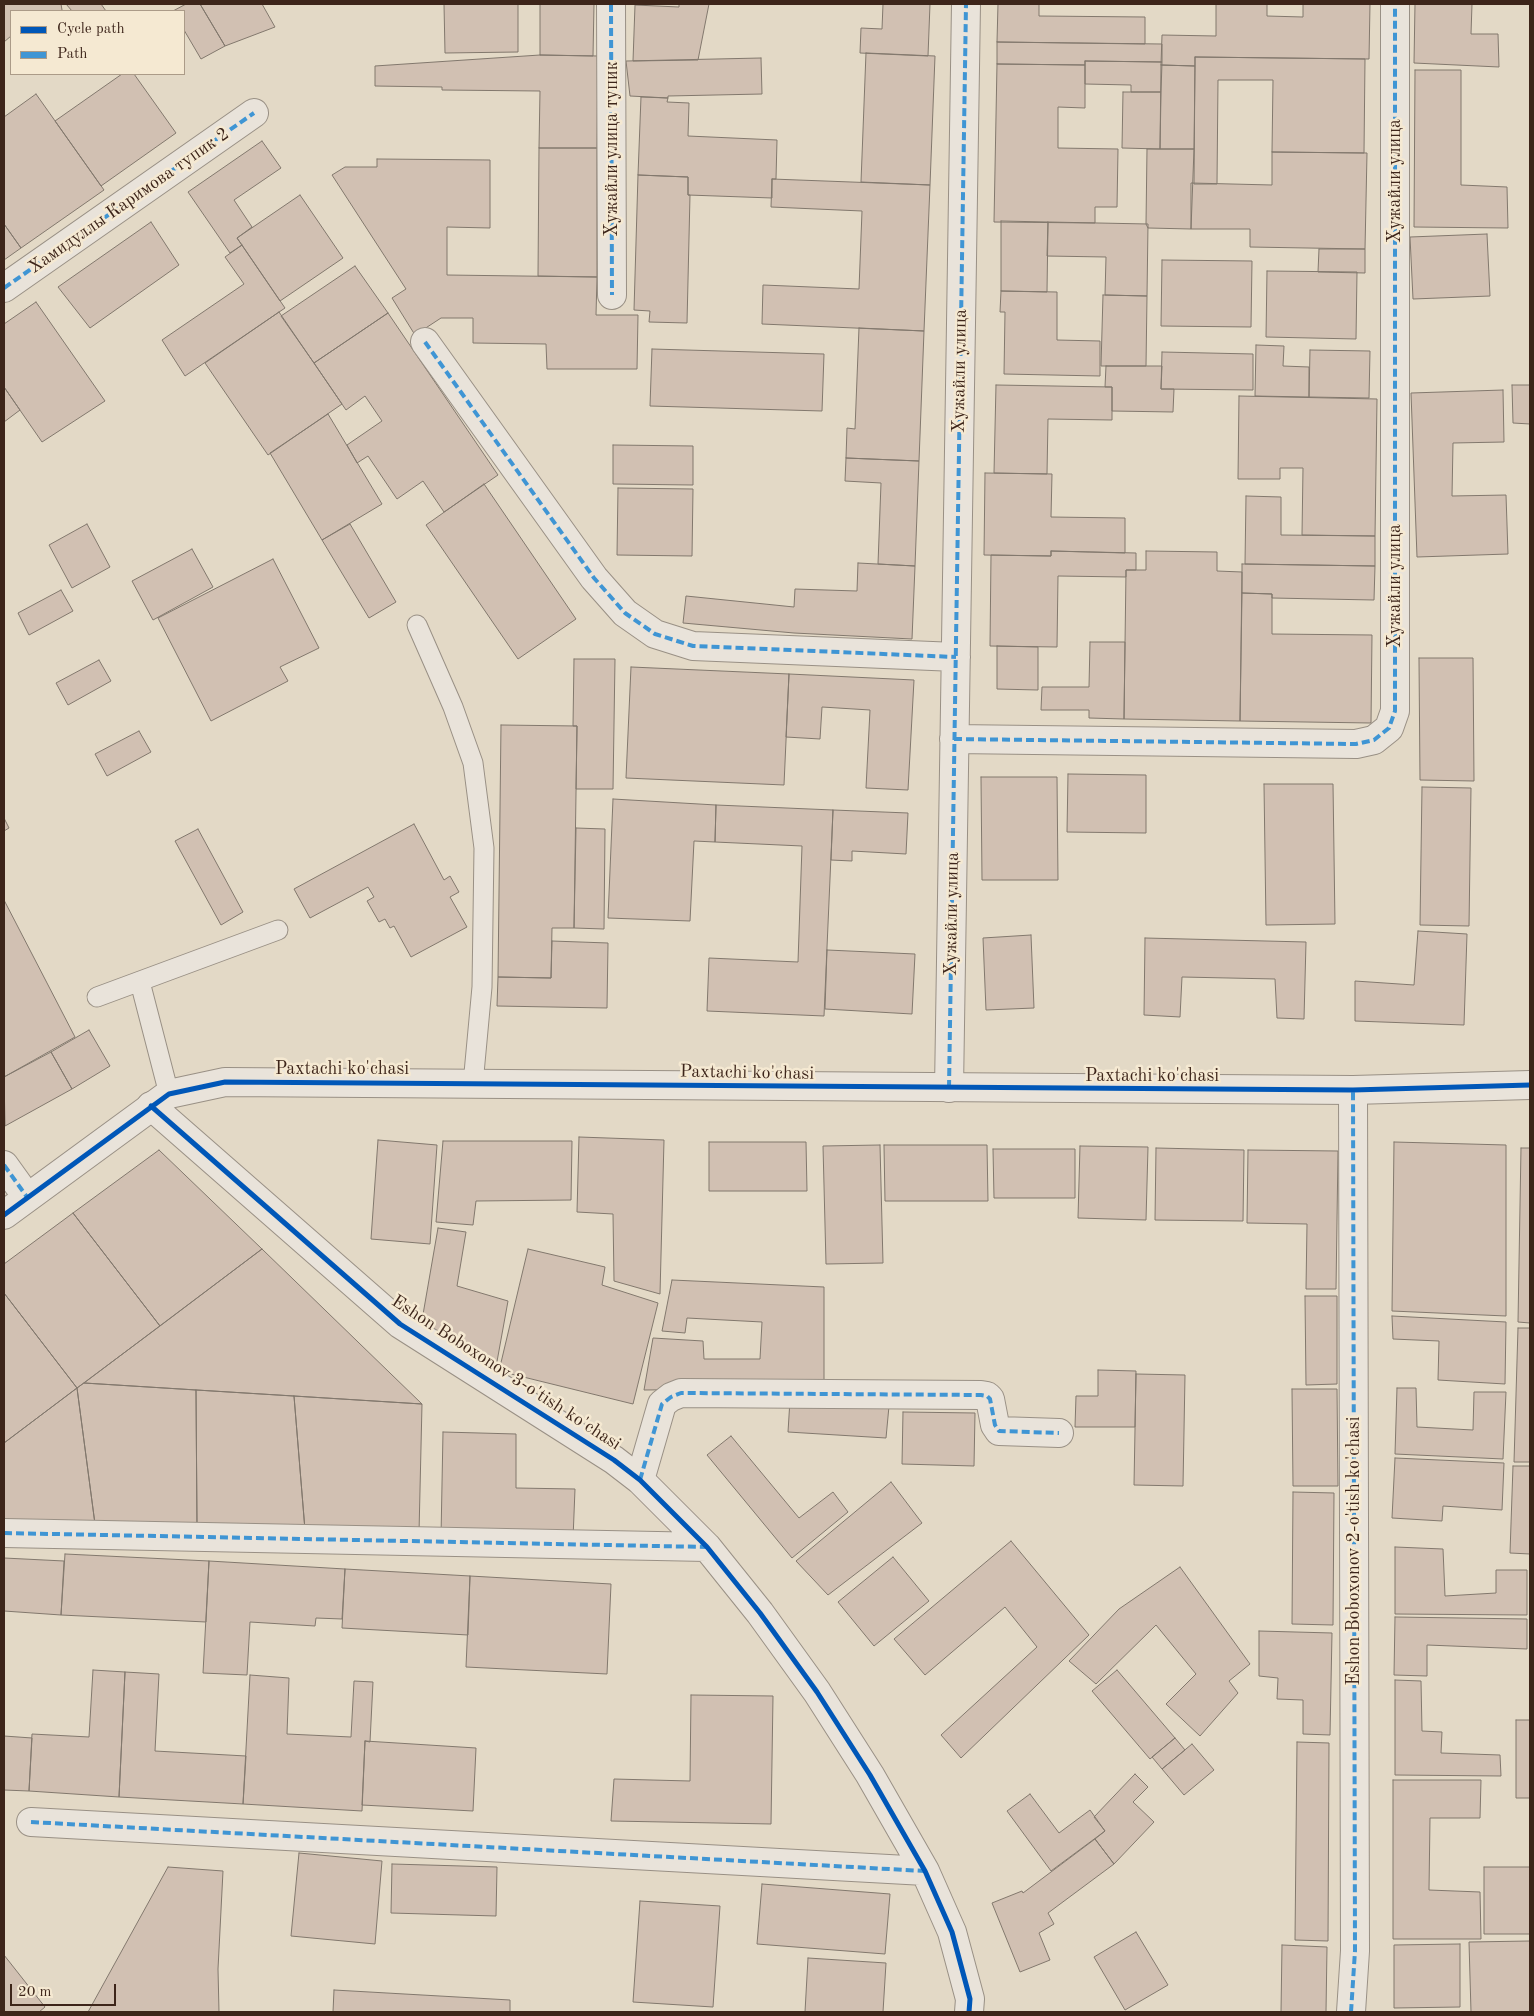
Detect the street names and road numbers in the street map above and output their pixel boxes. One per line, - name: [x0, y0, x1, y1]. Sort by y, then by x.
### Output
- street label: Хужайли улица тупик: [601, 61, 623, 237]
- street label: Хужайли улица: [1384, 119, 1406, 243]
- street label: Хамидуллы Каримова тупик 2: [25, 123, 233, 279]
- street label: Хужайли улица: [948, 309, 972, 433]
- street label: Хужайли улица: [1384, 524, 1406, 648]
- street label: Хужайли улица: [940, 852, 964, 976]
- street label: Paxtachi ko'chasi: [275, 1058, 409, 1080]
- street label: Paxtachi ko'chasi: [680, 1061, 814, 1085]
- street label: Paxtachi ko'chasi: [1085, 1065, 1219, 1087]
- street label: Eshon Boboxonov 3-o'tish ko'chasi: [387, 1291, 625, 1455]
- street label: Eshon Boboxonov 2-o'tish ko'chasi: [1343, 1416, 1365, 1686]

